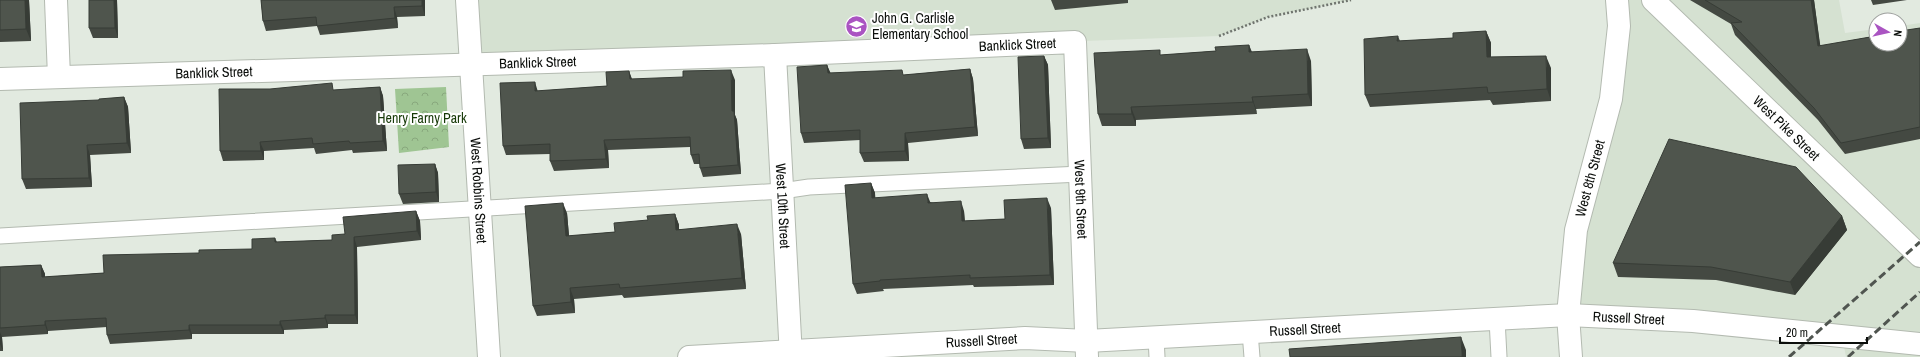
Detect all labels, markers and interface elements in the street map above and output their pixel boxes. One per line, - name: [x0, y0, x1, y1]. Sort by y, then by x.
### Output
- place label: John G. Carlisle Elementary School: [872, 9, 968, 43]
- north arrow: [1868, 12, 1908, 52]
- school or university icon: John G. Carlisle Elementary School: [843, 13, 869, 39]
- text: N: [1891, 29, 1905, 38]
- street label: Banklick Street: [978, 34, 1056, 55]
- street label: Banklick Street: [499, 52, 577, 73]
- street label: Banklick Street: [175, 62, 253, 83]
- street label: West Pike Street: [1749, 92, 1824, 164]
- park label: Henry Farny Park: [377, 109, 467, 127]
- street label: West Robbins Street: [467, 137, 491, 244]
- street label: West 8th Street: [1571, 138, 1609, 219]
- street label: West 9th Street: [1070, 159, 1091, 239]
- street label: West 10th Street: [772, 163, 794, 249]
- street label: Russell Street: [1592, 307, 1665, 329]
- street label: Russell Street: [1269, 318, 1341, 340]
- scale bar: [1780, 319, 1867, 345]
- text: 20 m: [1786, 325, 1808, 341]
- street label: Russell Street: [945, 329, 1018, 351]

